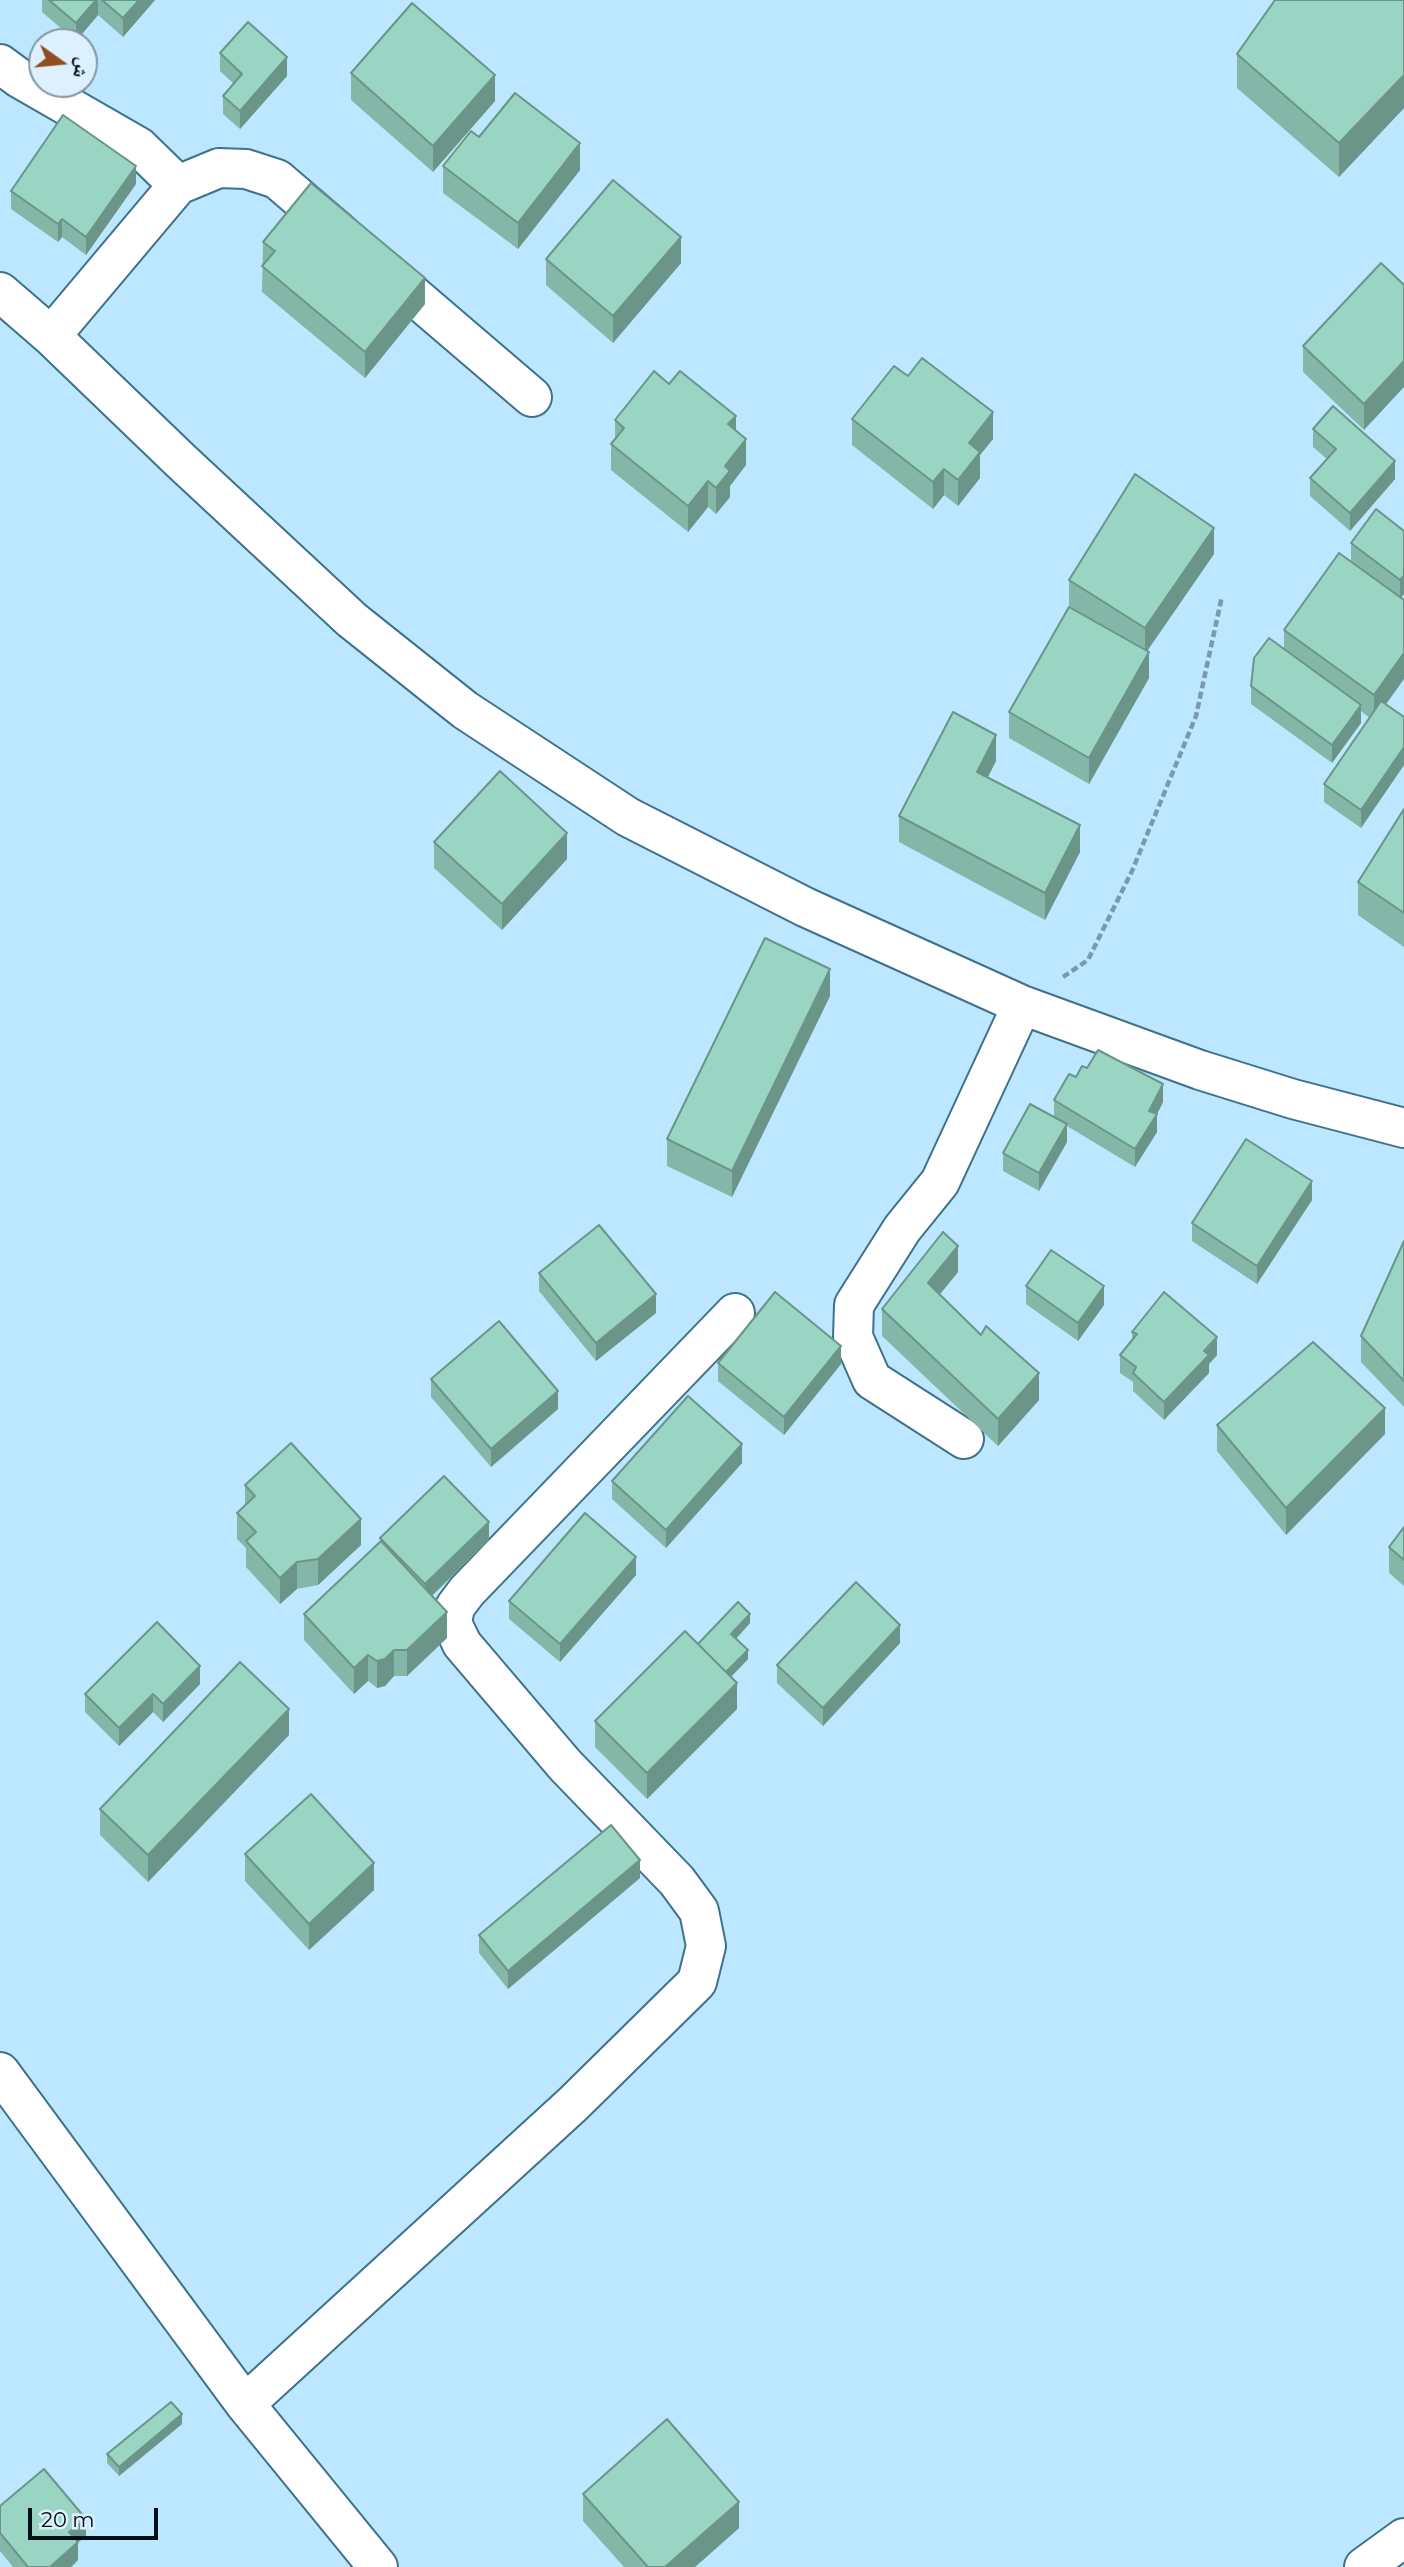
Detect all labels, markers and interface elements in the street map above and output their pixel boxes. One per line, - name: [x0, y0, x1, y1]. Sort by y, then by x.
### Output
- north arrow: [28, 28, 98, 98]
- text: ش: [68, 55, 96, 81]
- scale bar: [32, 2494, 161, 2538]
- text: 20 m: [41, 2507, 95, 2532]

